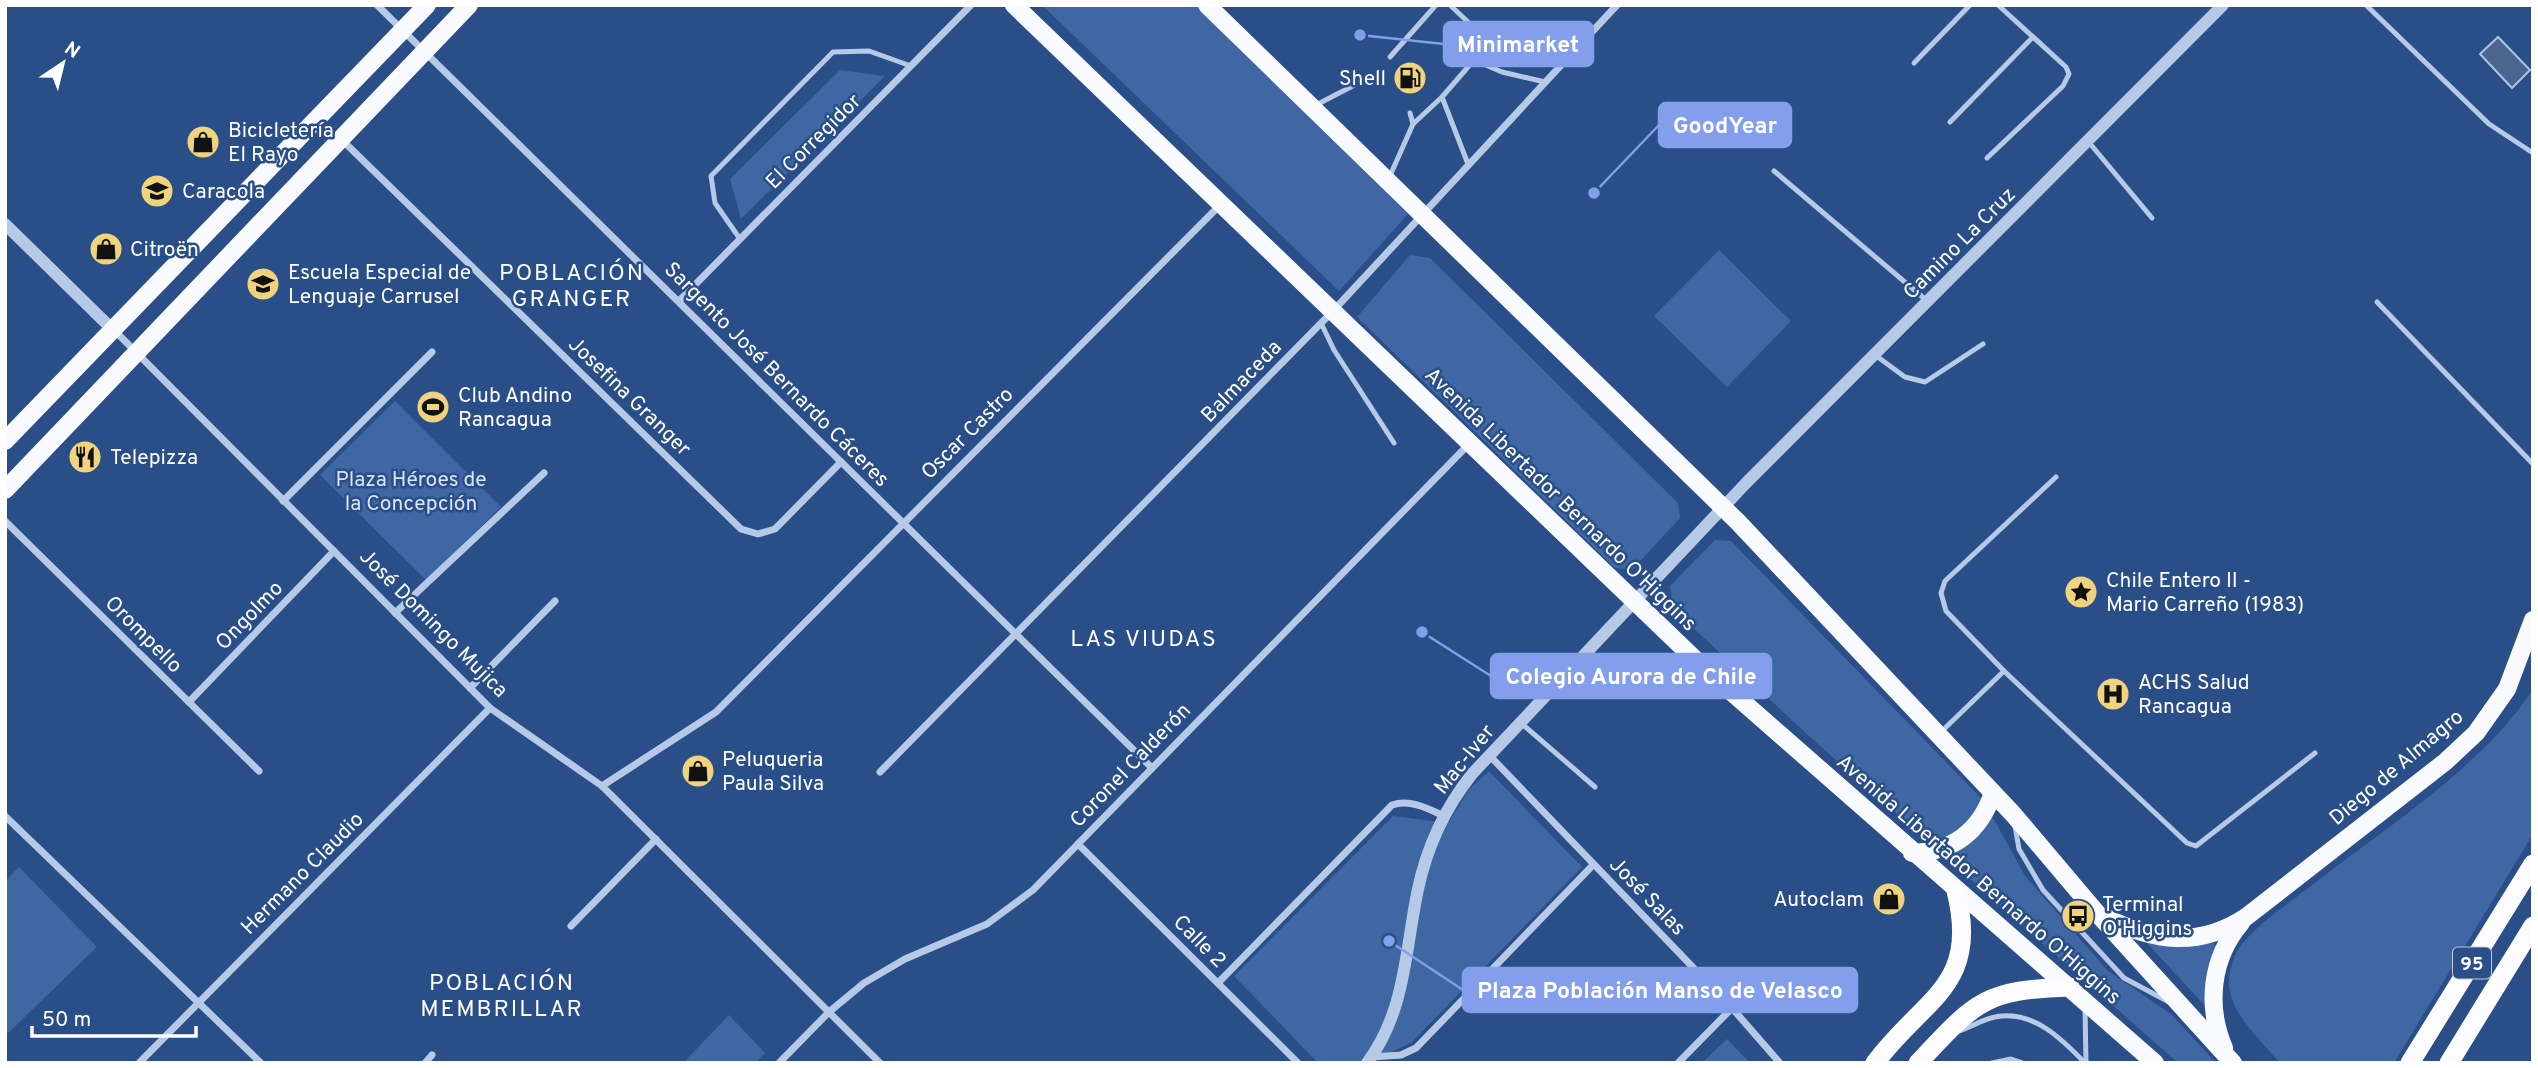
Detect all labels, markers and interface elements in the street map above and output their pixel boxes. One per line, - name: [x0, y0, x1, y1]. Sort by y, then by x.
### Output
- callout: Minimarket: [1444, 22, 1593, 66]
- north arrow: [28, 28, 98, 98]
- text: Minimarket: [1457, 32, 1579, 61]
- text: N: [59, 37, 84, 64]
- fuel station icon: Shell: [1391, 59, 1429, 97]
- place label: Shell: [1339, 66, 1386, 93]
- street label: El Corregidor: [761, 89, 868, 196]
- callout: GoodYear: [1659, 103, 1791, 147]
- text: GoodYear: [1673, 113, 1777, 142]
- place label: Bicicletería El Rayo: [228, 118, 334, 169]
- shop icon: Bicicletería El Rayo: [184, 123, 222, 161]
- school or university icon: Caracola: [138, 172, 176, 210]
- place label: Caracola: [182, 179, 265, 206]
- street label: Camino La Cruz: [1898, 182, 2022, 306]
- shop icon: Citroën: [87, 230, 125, 268]
- place label: Citroën: [130, 237, 199, 264]
- street label: Sargento José Bernardo Cáceres: [658, 257, 894, 493]
- district label: POBLACIÓN GRANGER: [499, 258, 645, 315]
- place label: Escuela Especial de Lenguaje Carrusel: [288, 260, 471, 311]
- school or university icon: Escuela Especial de Lenguaje Carrusel: [244, 265, 282, 303]
- street label: Josefina Granger: [562, 332, 696, 463]
- street label: Balmaceda: [1196, 335, 1288, 429]
- street label: Avenida Libertador Bernardo O'Higgins: [1418, 362, 1702, 638]
- street label: Oscar Castro: [916, 382, 1020, 486]
- place label: Club Andino Rancagua: [458, 383, 572, 434]
- sports icon: Club Andino Rancagua: [414, 388, 452, 426]
- restaurant icon: Telepizza: [66, 438, 104, 476]
- place label: Telepizza: [110, 445, 198, 472]
- park label: Plaza Héroes de la Concepción: [335, 467, 487, 518]
- street label: José Domingo Mujica: [353, 544, 513, 704]
- place label: Chile Entero II - Mario Carreño (1983): [2106, 568, 2304, 619]
- place icon: Chile Entero II - Mario Carreño (1983): [2062, 573, 2100, 611]
- street label: Ongolmo: [210, 576, 290, 656]
- street label: Orompello: [98, 591, 187, 680]
- district label: LAS VIUDAS: [1070, 626, 1218, 655]
- callout: Colegio Aurora de Chile: [1491, 654, 1771, 698]
- text: Colegio Aurora de Chile: [1505, 664, 1757, 693]
- place label: ACHS Salud Rancagua: [2138, 670, 2250, 721]
- hospital icon: ACHS Salud Rancagua: [2094, 675, 2132, 713]
- street label: Coronel Calderón: [1065, 698, 1197, 834]
- street label: Diego de Almagro: [2324, 704, 2470, 832]
- street label: Mac-Iver: [1429, 719, 1502, 800]
- place label: Peluqueria Paula Silva: [722, 747, 824, 798]
- street label: Avenida Libertador Bernardo O'Higgins: [1830, 749, 2126, 1011]
- shop icon: Peluqueria Paula Silva: [679, 752, 717, 790]
- street label: Hermano Claudio: [236, 807, 370, 941]
- street label: José Salas: [1603, 852, 1691, 942]
- shop icon: Autoclam: [1870, 880, 1908, 918]
- place label: Autoclam: [1773, 887, 1864, 914]
- place label: Terminal O'Higgins: [2102, 892, 2192, 943]
- bus stop icon: Terminal O'Higgins: [2059, 897, 2097, 935]
- street label: Calle 2: [1167, 910, 1231, 974]
- road number: 95: [2453, 948, 2491, 979]
- district label: POBLACIÓN MEMBRILLAR: [420, 968, 584, 1025]
- callout: Plaza Población Manso de Velasco: [1463, 968, 1857, 1012]
- text: Plaza Población Manso de Velasco: [1477, 978, 1843, 1007]
- scale bar: [32, 995, 196, 1038]
- text: 50 m: [42, 1007, 91, 1034]

